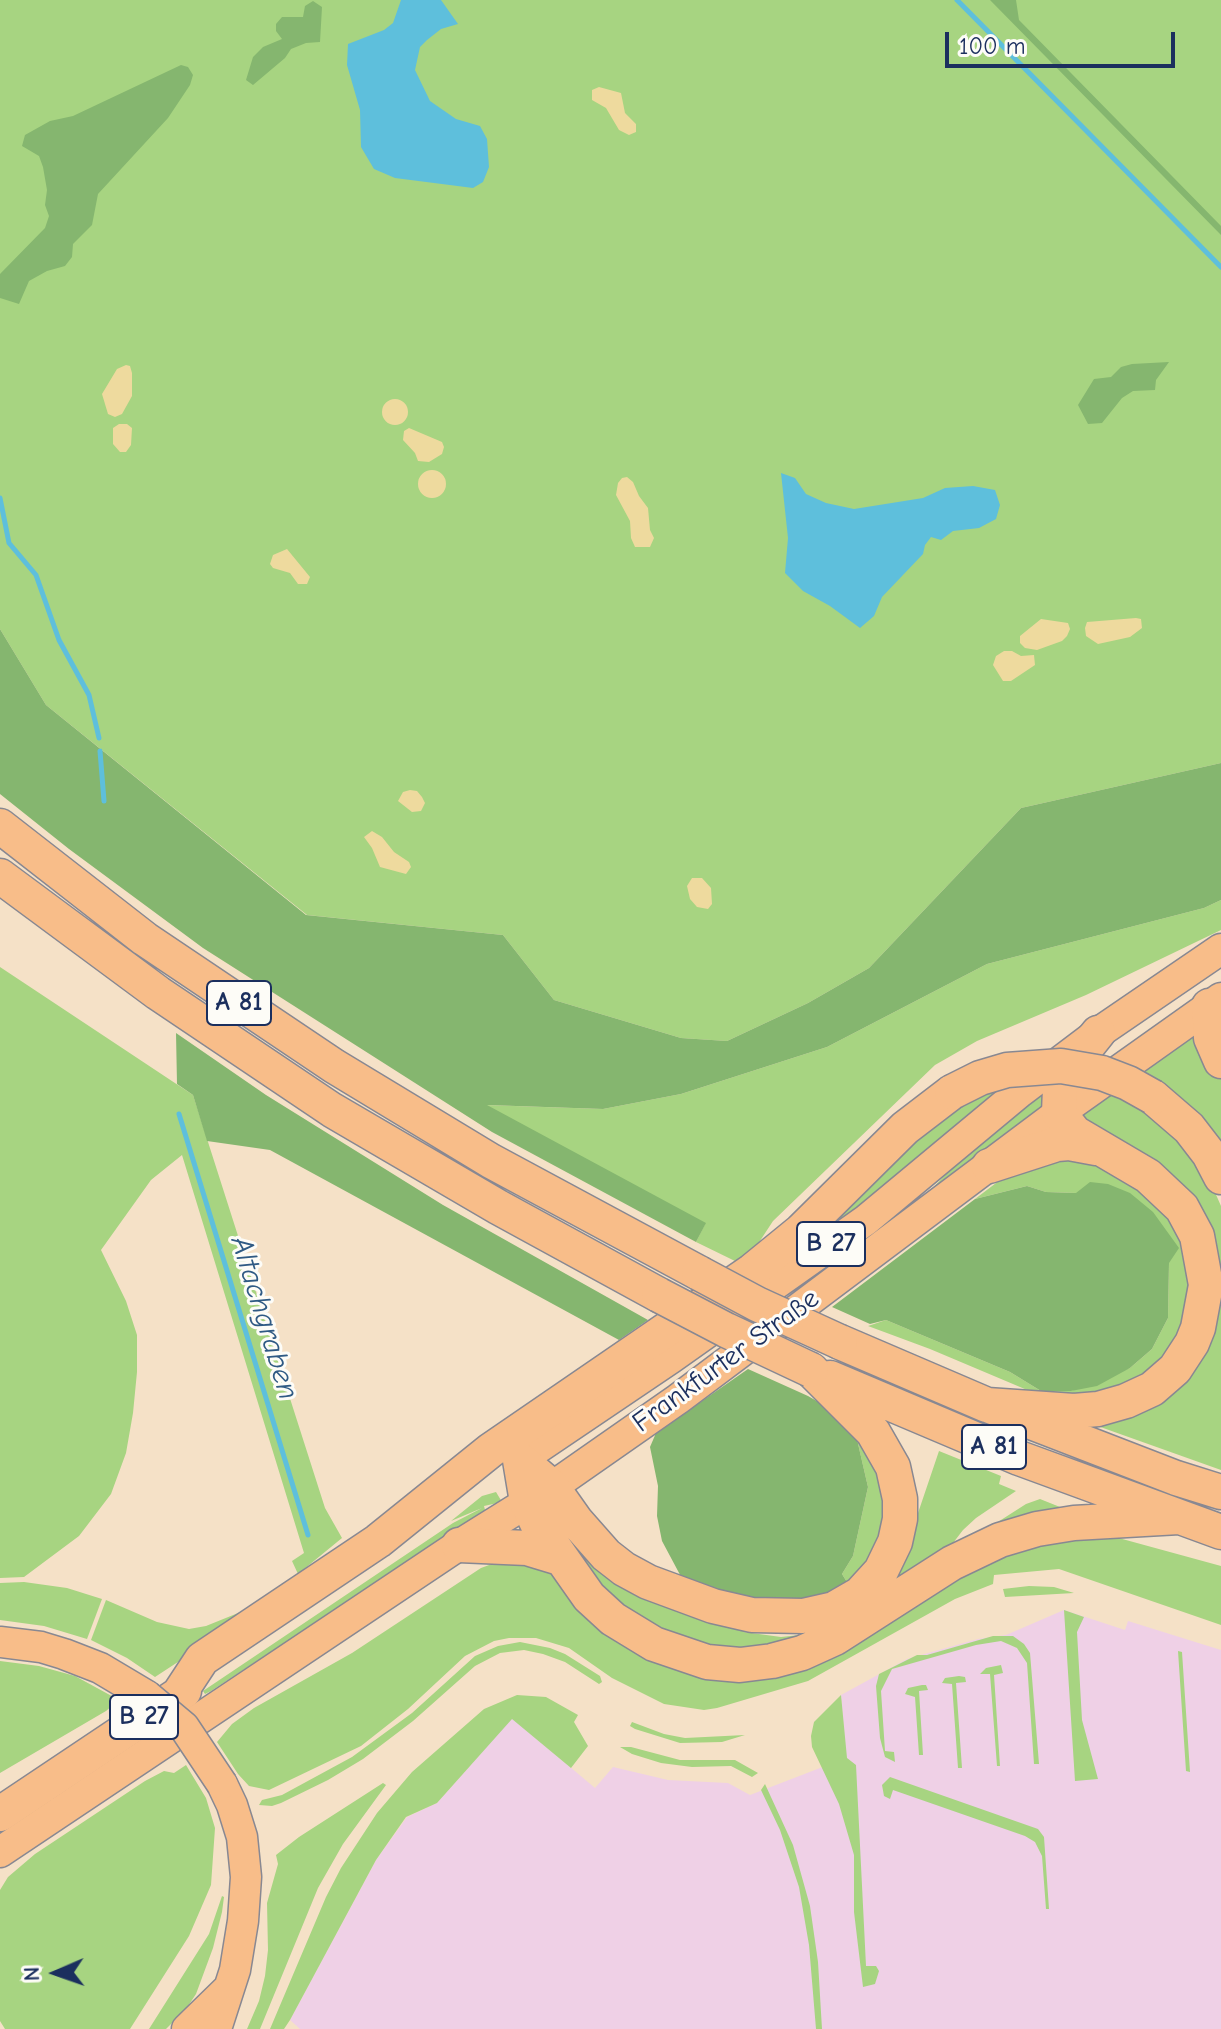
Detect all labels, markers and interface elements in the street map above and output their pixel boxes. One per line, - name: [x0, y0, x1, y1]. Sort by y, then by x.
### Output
- scale bar: [949, 16, 1179, 66]
- text: 100 m: [959, 32, 1026, 60]
- road number: A 81: [207, 981, 271, 1025]
- road number: B 27: [797, 1222, 865, 1266]
- water label: Altachgraben: [222, 1232, 306, 1404]
- street label: Frankfurter Straße: [626, 1282, 826, 1440]
- road number: A 81: [962, 1425, 1026, 1469]
- road number: B 27: [110, 1695, 178, 1739]
- north arrow: [16, 1933, 96, 2013]
- text: N: [19, 1966, 45, 1981]

